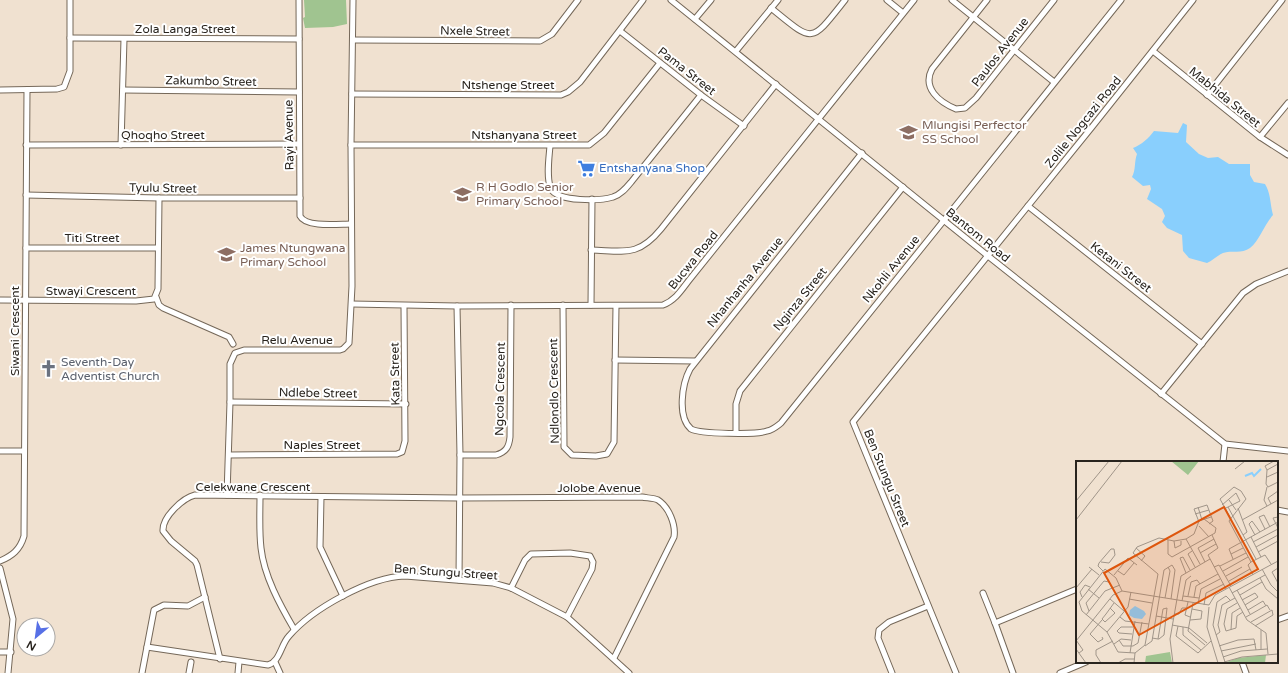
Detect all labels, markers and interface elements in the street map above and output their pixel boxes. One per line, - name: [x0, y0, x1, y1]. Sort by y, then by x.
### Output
- street label: Paulos Avenue: [969, 14, 1031, 89]
- street label: Zola Langa Street: [135, 22, 236, 36]
- street label: Nxele Street: [440, 23, 511, 39]
- street label: Pama Street: [655, 44, 719, 98]
- street label: Mabhida Street: [1186, 64, 1264, 130]
- street label: Zakumbo Street: [165, 73, 257, 89]
- street label: Zolile Nogcazi Road: [1042, 73, 1124, 171]
- street label: Ntshenge Street: [461, 78, 555, 92]
- street label: Rayi Avenue: [281, 99, 297, 170]
- place label: Mlungisi Perfector SS School: [922, 118, 1027, 146]
- school or university icon: Mlungisi Perfector SS School: [899, 122, 919, 142]
- street label: Qhoqho Street: [121, 128, 205, 142]
- street label: Ntshanyana Street: [471, 128, 577, 142]
- supermarket icon: Entshanyana Shop: [576, 158, 596, 178]
- place label: Entshanyana Shop: [599, 161, 705, 175]
- street label: Tyulu Street: [129, 180, 197, 196]
- place label: R H Godlo Senior Primary School: [476, 180, 574, 208]
- school or university icon: R H Godlo Senior Primary School: [453, 184, 473, 204]
- street label: Bantom Road: [943, 205, 1013, 265]
- street label: Bucwa Road: [665, 228, 721, 292]
- street label: Titi Street: [64, 231, 120, 245]
- street label: Nkohli Avenue: [860, 232, 923, 306]
- street label: Nhanhanha Avenue: [704, 234, 786, 330]
- street label: Ketani Street: [1088, 239, 1155, 296]
- place label: James Ntungwana Primary School: [240, 241, 346, 269]
- school or university icon: James Ntungwana Primary School: [217, 245, 237, 265]
- street label: Nginza Street: [770, 264, 830, 334]
- street label: Stwayi Crescent: [46, 284, 137, 298]
- street label: Siwani Crescent: [8, 286, 22, 376]
- street label: Relu Avenue: [261, 333, 333, 347]
- street label: Ndlondlo Crescent: [546, 338, 562, 444]
- street label: Kata Street: [387, 342, 403, 406]
- street label: Ngcola Crescent: [492, 342, 508, 436]
- place label: Seventh-Day Adventist Church: [61, 355, 160, 383]
- church icon: Seventh-Day Adventist Church: [38, 359, 58, 379]
- street label: Ndlebe Street: [279, 385, 358, 401]
- street label: Ben Stungu Street: [861, 427, 913, 529]
- street label: Naples Street: [284, 438, 361, 452]
- inset map: [1076, 461, 1278, 663]
- street label: Celekwane Crescent: [196, 480, 311, 494]
- street label: Jolobe Avenue: [557, 481, 641, 495]
- street label: Ben Stungu Street: [394, 561, 499, 583]
- north arrow: [16, 617, 56, 657]
- text: N: [24, 637, 38, 653]

